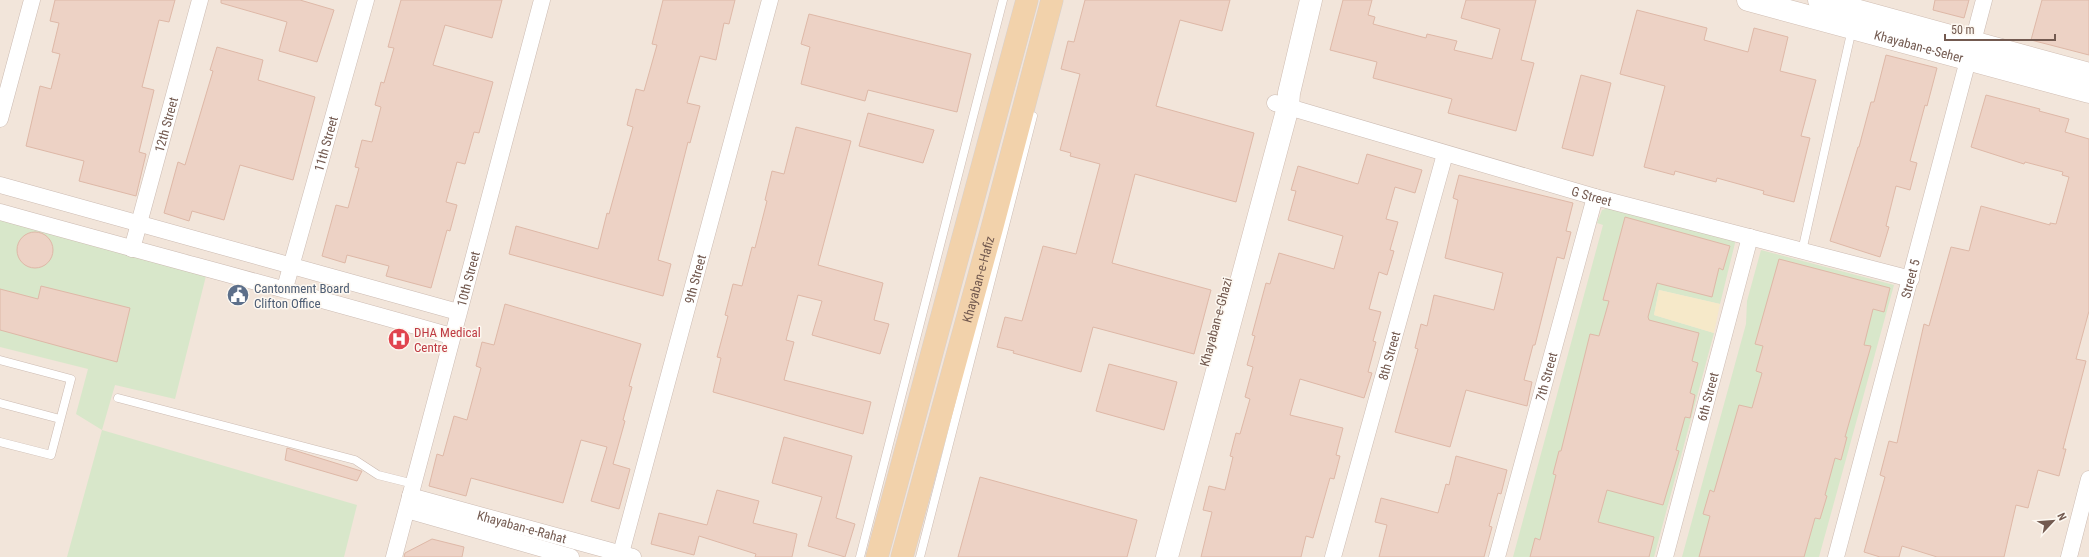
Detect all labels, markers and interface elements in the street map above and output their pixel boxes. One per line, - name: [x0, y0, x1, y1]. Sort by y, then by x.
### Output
- scale bar: [1945, 16, 2055, 42]
- text: 50 m: [1951, 23, 1975, 37]
- street label: Khayaban-e-Seher: [1873, 27, 1965, 65]
- street label: 12th Street: [151, 95, 181, 154]
- street label: 11th Street: [311, 114, 341, 173]
- street label: G Street: [1570, 183, 1614, 209]
- street label: Khayaban-e-Hafiz: [959, 234, 997, 324]
- street label: 10th Street: [453, 249, 482, 308]
- street label: 9th Street: [681, 253, 709, 305]
- street label: Street 5: [1898, 257, 1922, 300]
- street label: Khayaban-e-Ghazi: [1197, 276, 1235, 368]
- place label: Cantonment Board Clifton Office: [254, 281, 350, 311]
- public building icon: Cantonment Board Clifton Office: [225, 282, 251, 308]
- place label: DHA Medical Centre: [414, 325, 481, 355]
- hospital icon: DHA Medical Centre: [386, 326, 412, 352]
- street label: 8th Street: [1375, 329, 1403, 382]
- street label: 7th Street: [1532, 350, 1560, 403]
- street label: 6th Street: [1694, 370, 1721, 423]
- north arrow: [2033, 501, 2073, 541]
- street label: Khayaban-e-Rahat: [475, 507, 568, 546]
- text: N: [2054, 511, 2069, 523]

